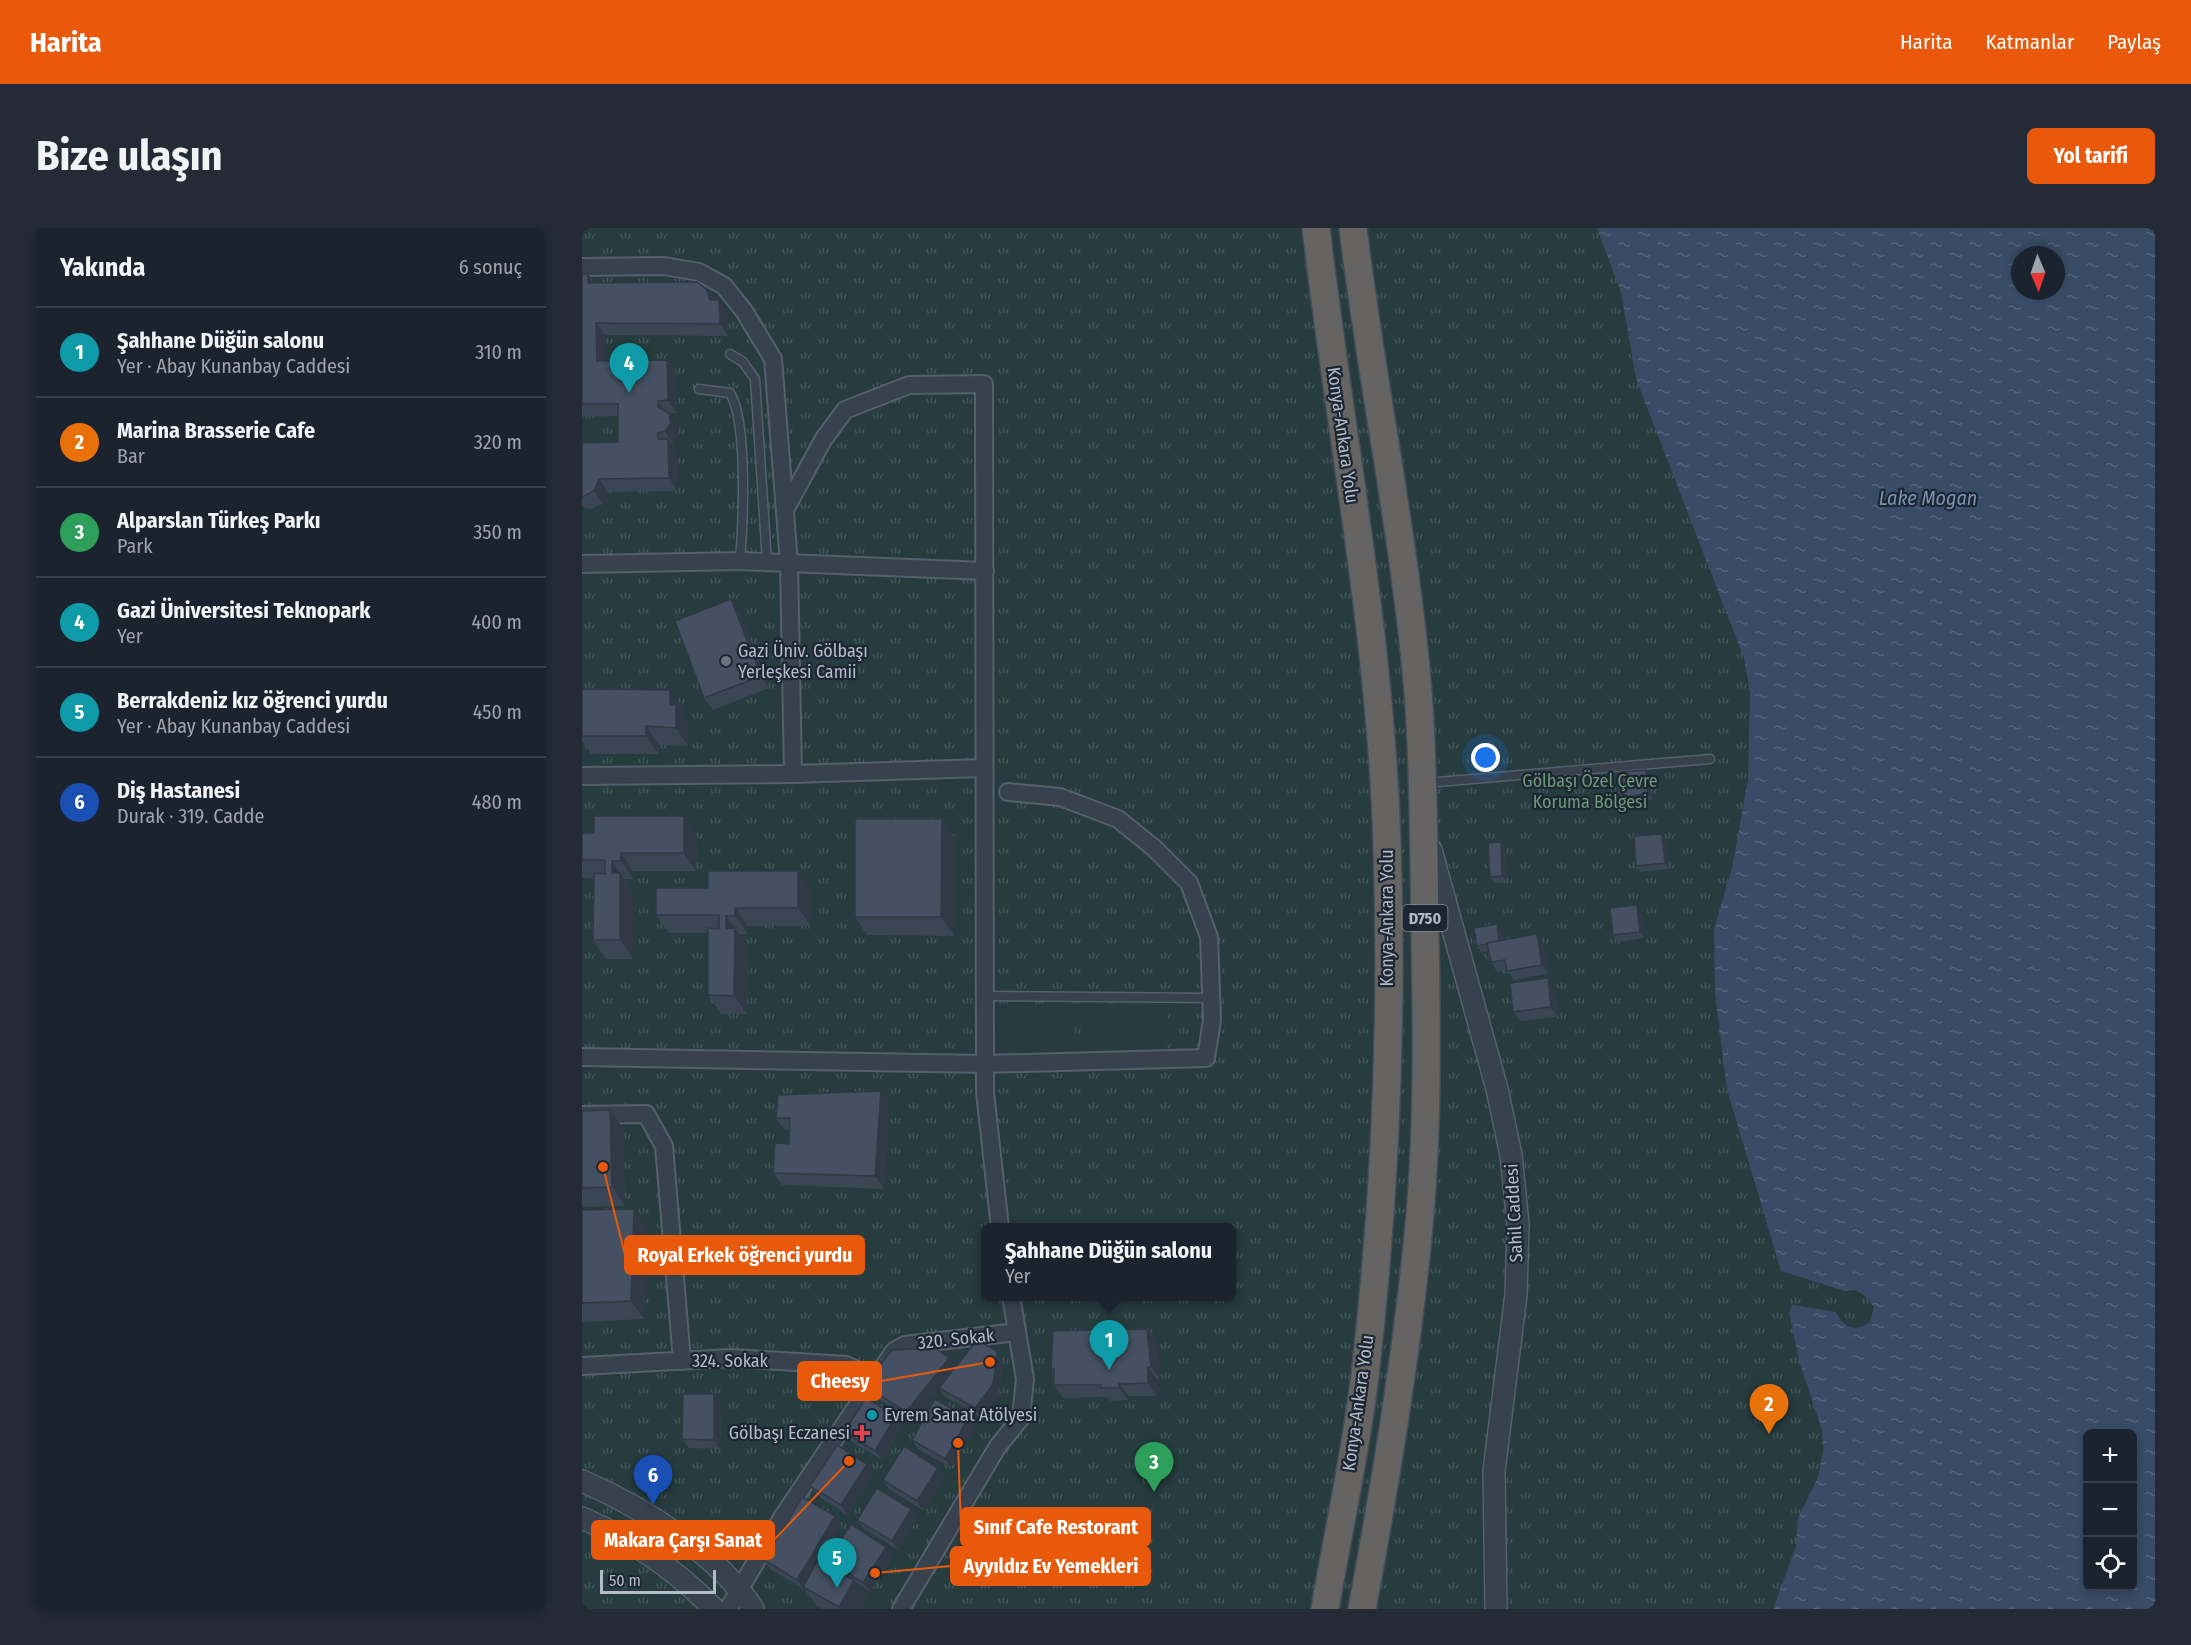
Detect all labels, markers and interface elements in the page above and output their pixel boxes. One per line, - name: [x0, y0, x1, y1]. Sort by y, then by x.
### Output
- text: Harita: [30, 26, 102, 59]
- text: Harita: [1900, 29, 1953, 55]
- text: Katmanlar: [1986, 29, 2074, 55]
- text: Paylaş: [2107, 29, 2161, 55]
- button: Yol tarifi: [2027, 128, 2155, 184]
- text: Bize ulaşın: [36, 131, 223, 181]
- north arrow: [2011, 246, 2065, 300]
- text: Yakında: [60, 252, 145, 283]
- text: 6 sonuç: [459, 255, 522, 279]
- text: Şahhane Düğün salonu: [117, 327, 324, 354]
- text: 1: [75, 340, 84, 364]
- text: 310 m: [475, 340, 522, 364]
- pin: 4: [610, 344, 648, 393]
- text: Yer · Abay Kunanbay Caddesi: [117, 354, 350, 378]
- street label: Konya-Ankara Yolu: [1323, 366, 1363, 504]
- text: Marina Brasserie Cafe: [117, 417, 315, 444]
- text: 2: [75, 430, 84, 454]
- text: 320 m: [474, 430, 522, 454]
- text: Bar: [117, 444, 145, 468]
- water label: Lake Mogan: [1879, 486, 1977, 510]
- text: Alparslan Türkeş Parkı: [117, 507, 321, 534]
- text: 3: [75, 520, 84, 544]
- text: 350 m: [473, 520, 522, 544]
- text: Park: [117, 534, 153, 558]
- text: Gazi Üniversitesi Teknopark: [117, 597, 371, 624]
- text: 4: [74, 610, 85, 634]
- text: 400 m: [471, 610, 522, 634]
- text: Yer: [117, 624, 143, 648]
- place label: Gazi Üniv. Gölbaşı Yerleşkesi Camii: [738, 640, 868, 683]
- marker: Gazi Üniv. Gölbaşı Yerleşkesi Camii: [719, 654, 733, 668]
- text: Berrakdeniz kız öğrenci yurdu: [117, 687, 388, 714]
- text: 5: [75, 700, 84, 724]
- text: 450 m: [473, 700, 522, 724]
- text: Yer · Abay Kunanbay Caddesi: [117, 714, 350, 738]
- your location: [1471, 743, 1500, 772]
- park label: Gölbaşı Özel Çevre Koruma Bölgesi: [1522, 770, 1658, 813]
- text: Diş Hastanesi: [117, 777, 240, 804]
- text: 6: [74, 790, 85, 814]
- text: 480 m: [472, 790, 522, 814]
- text: Durak · 319. Cadde: [117, 804, 264, 828]
- street label: Konya-Ankara Yolu: [1376, 849, 1398, 987]
- road number: D750: [1402, 905, 1448, 931]
- street label: Sahil Caddesi: [1500, 1163, 1528, 1263]
- popup: [981, 1223, 1236, 1301]
- callout: Royal Erkek öğrenci yurdu: [625, 1236, 864, 1274]
- text: Şahhane Düğün salonu: [1005, 1237, 1212, 1264]
- text: Royal Erkek öğrenci yurdu: [638, 1243, 852, 1267]
- text: Yer: [1005, 1264, 1031, 1288]
- pin: 1: [1090, 1320, 1128, 1370]
- street label: 320. Sokak: [917, 1324, 996, 1354]
- street label: Konya-Ankara Yolu: [1338, 1334, 1378, 1472]
- street label: 324. Sokak: [692, 1350, 769, 1372]
- callout: Cheesy: [798, 1362, 881, 1400]
- text: Cheesy: [810, 1369, 870, 1393]
- pin: 2: [1750, 1384, 1788, 1434]
- place label: Evrem Sanat Atölyesi: [884, 1404, 1037, 1426]
- marker: Evrem Sanat Atölyesi: [865, 1408, 879, 1422]
- place label: Gölbaşı Eczanesi: [729, 1422, 850, 1444]
- marker: Gölbaşı Eczanesi: [855, 1426, 869, 1440]
- map controls: [2083, 1429, 2137, 1591]
- button: +: [2083, 1429, 2137, 1483]
- pin: 3: [1134, 1442, 1174, 1492]
- pin: 6: [634, 1456, 672, 1505]
- button: −: [2083, 1483, 2137, 1537]
- callout: Sınıf Cafe Restorant: [961, 1508, 1150, 1546]
- text: Sınıf Cafe Restorant: [974, 1515, 1139, 1539]
- callout: Makara Çarşı Sanat: [592, 1521, 774, 1559]
- text: Makara Çarşı Sanat: [604, 1528, 763, 1553]
- button: locate: [2083, 1537, 2137, 1591]
- pin: 5: [818, 1538, 856, 1588]
- callout: Ayyıldız Ev Yemekleri: [951, 1547, 1150, 1585]
- text: Ayyıldız Ev Yemekleri: [963, 1554, 1138, 1578]
- scale bar: [600, 1567, 716, 1594]
- text: 50 m: [609, 1571, 641, 1590]

